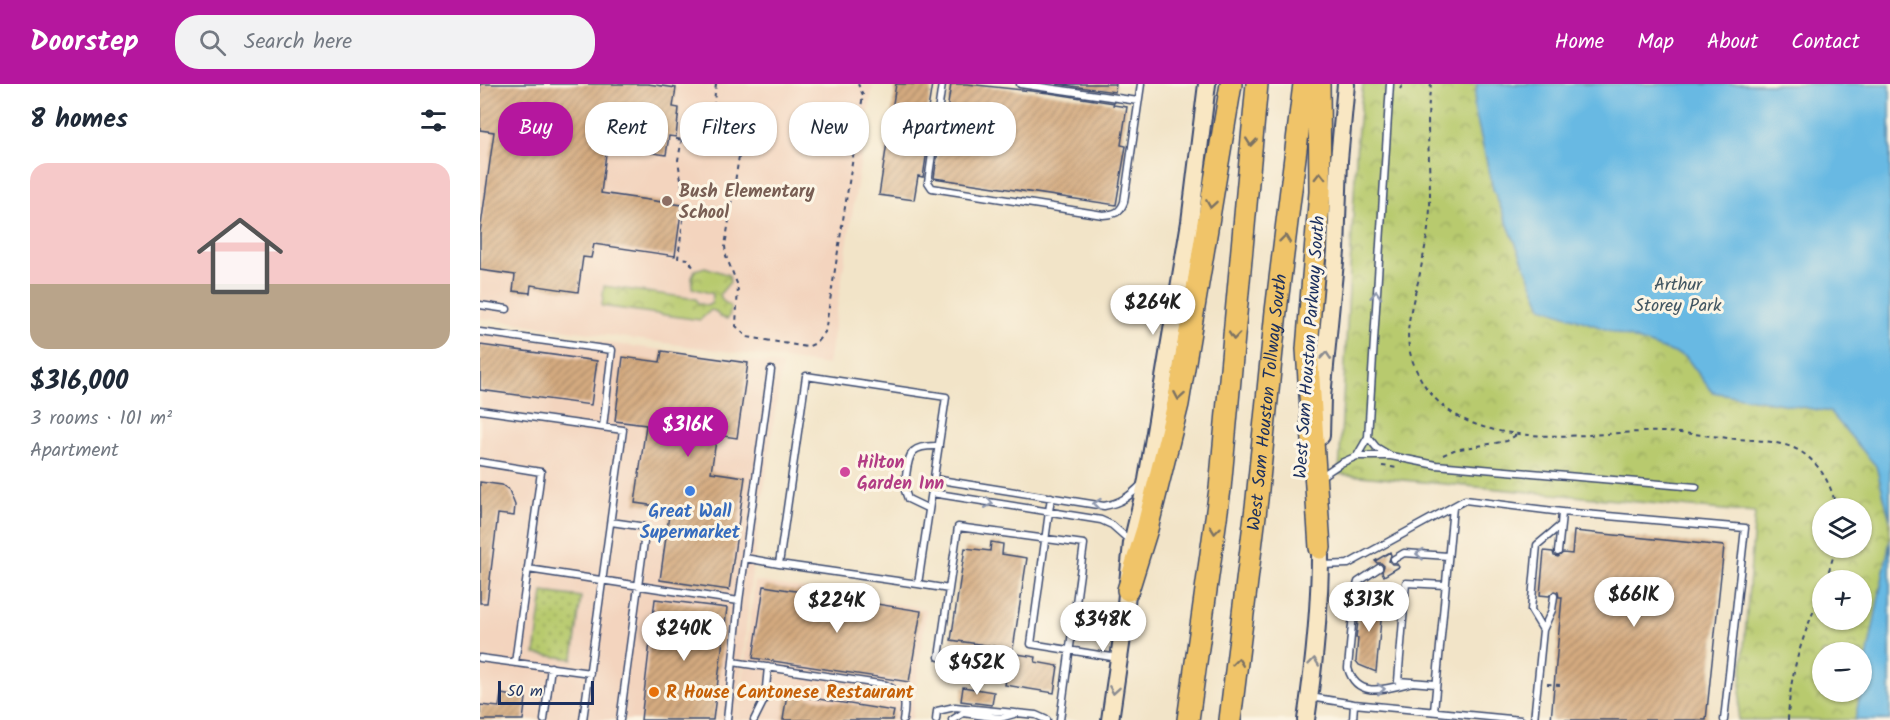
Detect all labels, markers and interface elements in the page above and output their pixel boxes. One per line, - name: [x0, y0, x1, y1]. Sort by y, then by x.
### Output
- search box: [175, 15, 595, 69]
- text: Doorstep: [30, 20, 139, 65]
- text: Search here: [244, 25, 352, 60]
- icon: search: [196, 26, 229, 59]
- text: Home: [1555, 26, 1604, 59]
- text: Map: [1637, 26, 1674, 59]
- text: About: [1707, 26, 1758, 59]
- text: Contact: [1791, 26, 1860, 59]
- text: 8 homes: [30, 99, 128, 141]
- chip: Buy: [498, 102, 573, 156]
- chip: Rent: [585, 102, 668, 156]
- chip: Filters: [680, 102, 777, 156]
- chip: New: [789, 102, 869, 156]
- chip: Apartment: [881, 102, 1016, 156]
- icon: filters: [417, 104, 450, 137]
- one-way arrow: [1245, 138, 1258, 147]
- one-way arrow: [1314, 171, 1326, 180]
- place label: Bush Elementary School: [679, 178, 815, 228]
- marker: Bush Elementary School: [660, 194, 674, 208]
- one-way arrow: [1206, 199, 1218, 209]
- icon: home: [186, 202, 294, 310]
- street label: West Sam Houston Parkway South: [1287, 214, 1334, 480]
- one-way arrow: [1278, 234, 1291, 243]
- park label: Arthur Storey Park: [1634, 271, 1722, 321]
- street label: West Sam Houston Tollway South: [1240, 272, 1296, 532]
- pin: $264K: [1111, 285, 1195, 336]
- text: $264K: [1124, 288, 1182, 320]
- one-way arrow: [1370, 291, 1383, 300]
- one-way arrow: [1228, 332, 1241, 341]
- one-way arrow: [1319, 352, 1332, 361]
- text: $316,000: [30, 361, 128, 403]
- one-way arrow: [1174, 392, 1186, 401]
- text: 3 rooms · 101 m²: [30, 403, 172, 435]
- pin: $316K: [646, 407, 730, 458]
- text: $316K: [662, 410, 714, 442]
- text: Apartment: [30, 435, 119, 467]
- place label: Hilton Garden Inn: [857, 449, 944, 499]
- marker: Hilton Garden Inn: [838, 465, 852, 479]
- marker: Great Wall Supermarket: [683, 484, 697, 498]
- one-way arrow: [985, 496, 994, 508]
- place label: Great Wall Supermarket: [640, 498, 741, 548]
- one-way arrow: [1092, 498, 1102, 511]
- map controls: [1812, 498, 1872, 702]
- button: layers: [1812, 498, 1872, 558]
- one-way arrow: [1209, 526, 1222, 535]
- one-way arrow: [1416, 548, 1425, 561]
- button: +: [1812, 570, 1872, 630]
- pin: $661K: [1592, 577, 1676, 628]
- text: $661K: [1608, 580, 1660, 612]
- pin: $313K: [1327, 582, 1411, 633]
- pin: $224K: [795, 583, 879, 634]
- text: $313K: [1343, 585, 1395, 617]
- text: $224K: [808, 586, 866, 618]
- pin: $348K: [1061, 602, 1145, 653]
- text: $348K: [1074, 605, 1132, 637]
- pin: $240K: [642, 611, 726, 662]
- text: $240K: [656, 614, 712, 646]
- button: −: [1812, 642, 1872, 702]
- pin: $452K: [935, 645, 1019, 696]
- text: $452K: [949, 648, 1005, 680]
- one-way arrow: [1231, 657, 1244, 667]
- one-way arrow: [1307, 657, 1320, 667]
- scale bar: [498, 678, 594, 706]
- text: 50 m: [507, 679, 543, 704]
- place label: R House Cantonese Restaurant: [666, 679, 915, 708]
- one-way arrow: [1377, 683, 1386, 695]
- marker: R House Cantonese Restaurant: [647, 685, 661, 699]
- one-way arrow: [1109, 685, 1121, 694]

